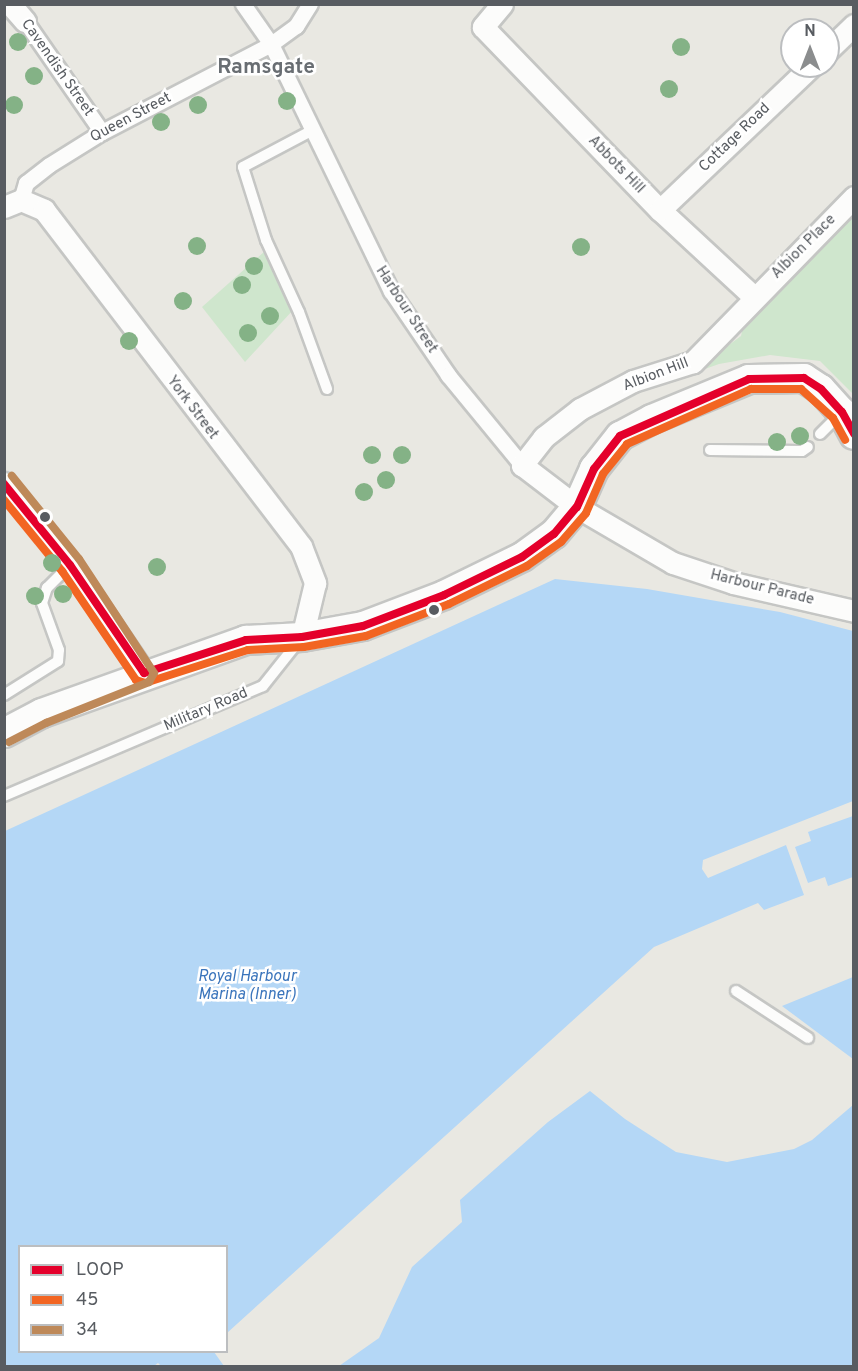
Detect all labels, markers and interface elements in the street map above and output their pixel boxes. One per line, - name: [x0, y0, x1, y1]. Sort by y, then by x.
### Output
- street label: Cavendish Street: [17, 16, 97, 120]
- north arrow: [780, 18, 840, 78]
- text: N: [804, 22, 816, 42]
- district label: Ramsgate: [217, 55, 315, 81]
- street label: Queen Street: [87, 89, 175, 147]
- street label: Cottage Road: [696, 100, 774, 176]
- street label: Abbots Hill: [584, 132, 648, 198]
- street label: Albion Place: [768, 211, 840, 283]
- street label: Harbour Street: [371, 263, 441, 357]
- street label: Albion Hill: [621, 354, 691, 396]
- street label: York Street: [162, 373, 222, 443]
- unlabelled marker: [39, 511, 51, 523]
- street label: Harbour Parade: [708, 566, 816, 610]
- unlabelled marker: [428, 604, 440, 616]
- street label: Military Road: [161, 684, 251, 736]
- water label: Royal Harbour Marina (Inner): [198, 967, 296, 1005]
- legend: [18, 1245, 228, 1353]
- text: LOOP: [76, 1259, 124, 1282]
- text: 45: [76, 1289, 98, 1312]
- text: 34: [76, 1319, 98, 1342]

